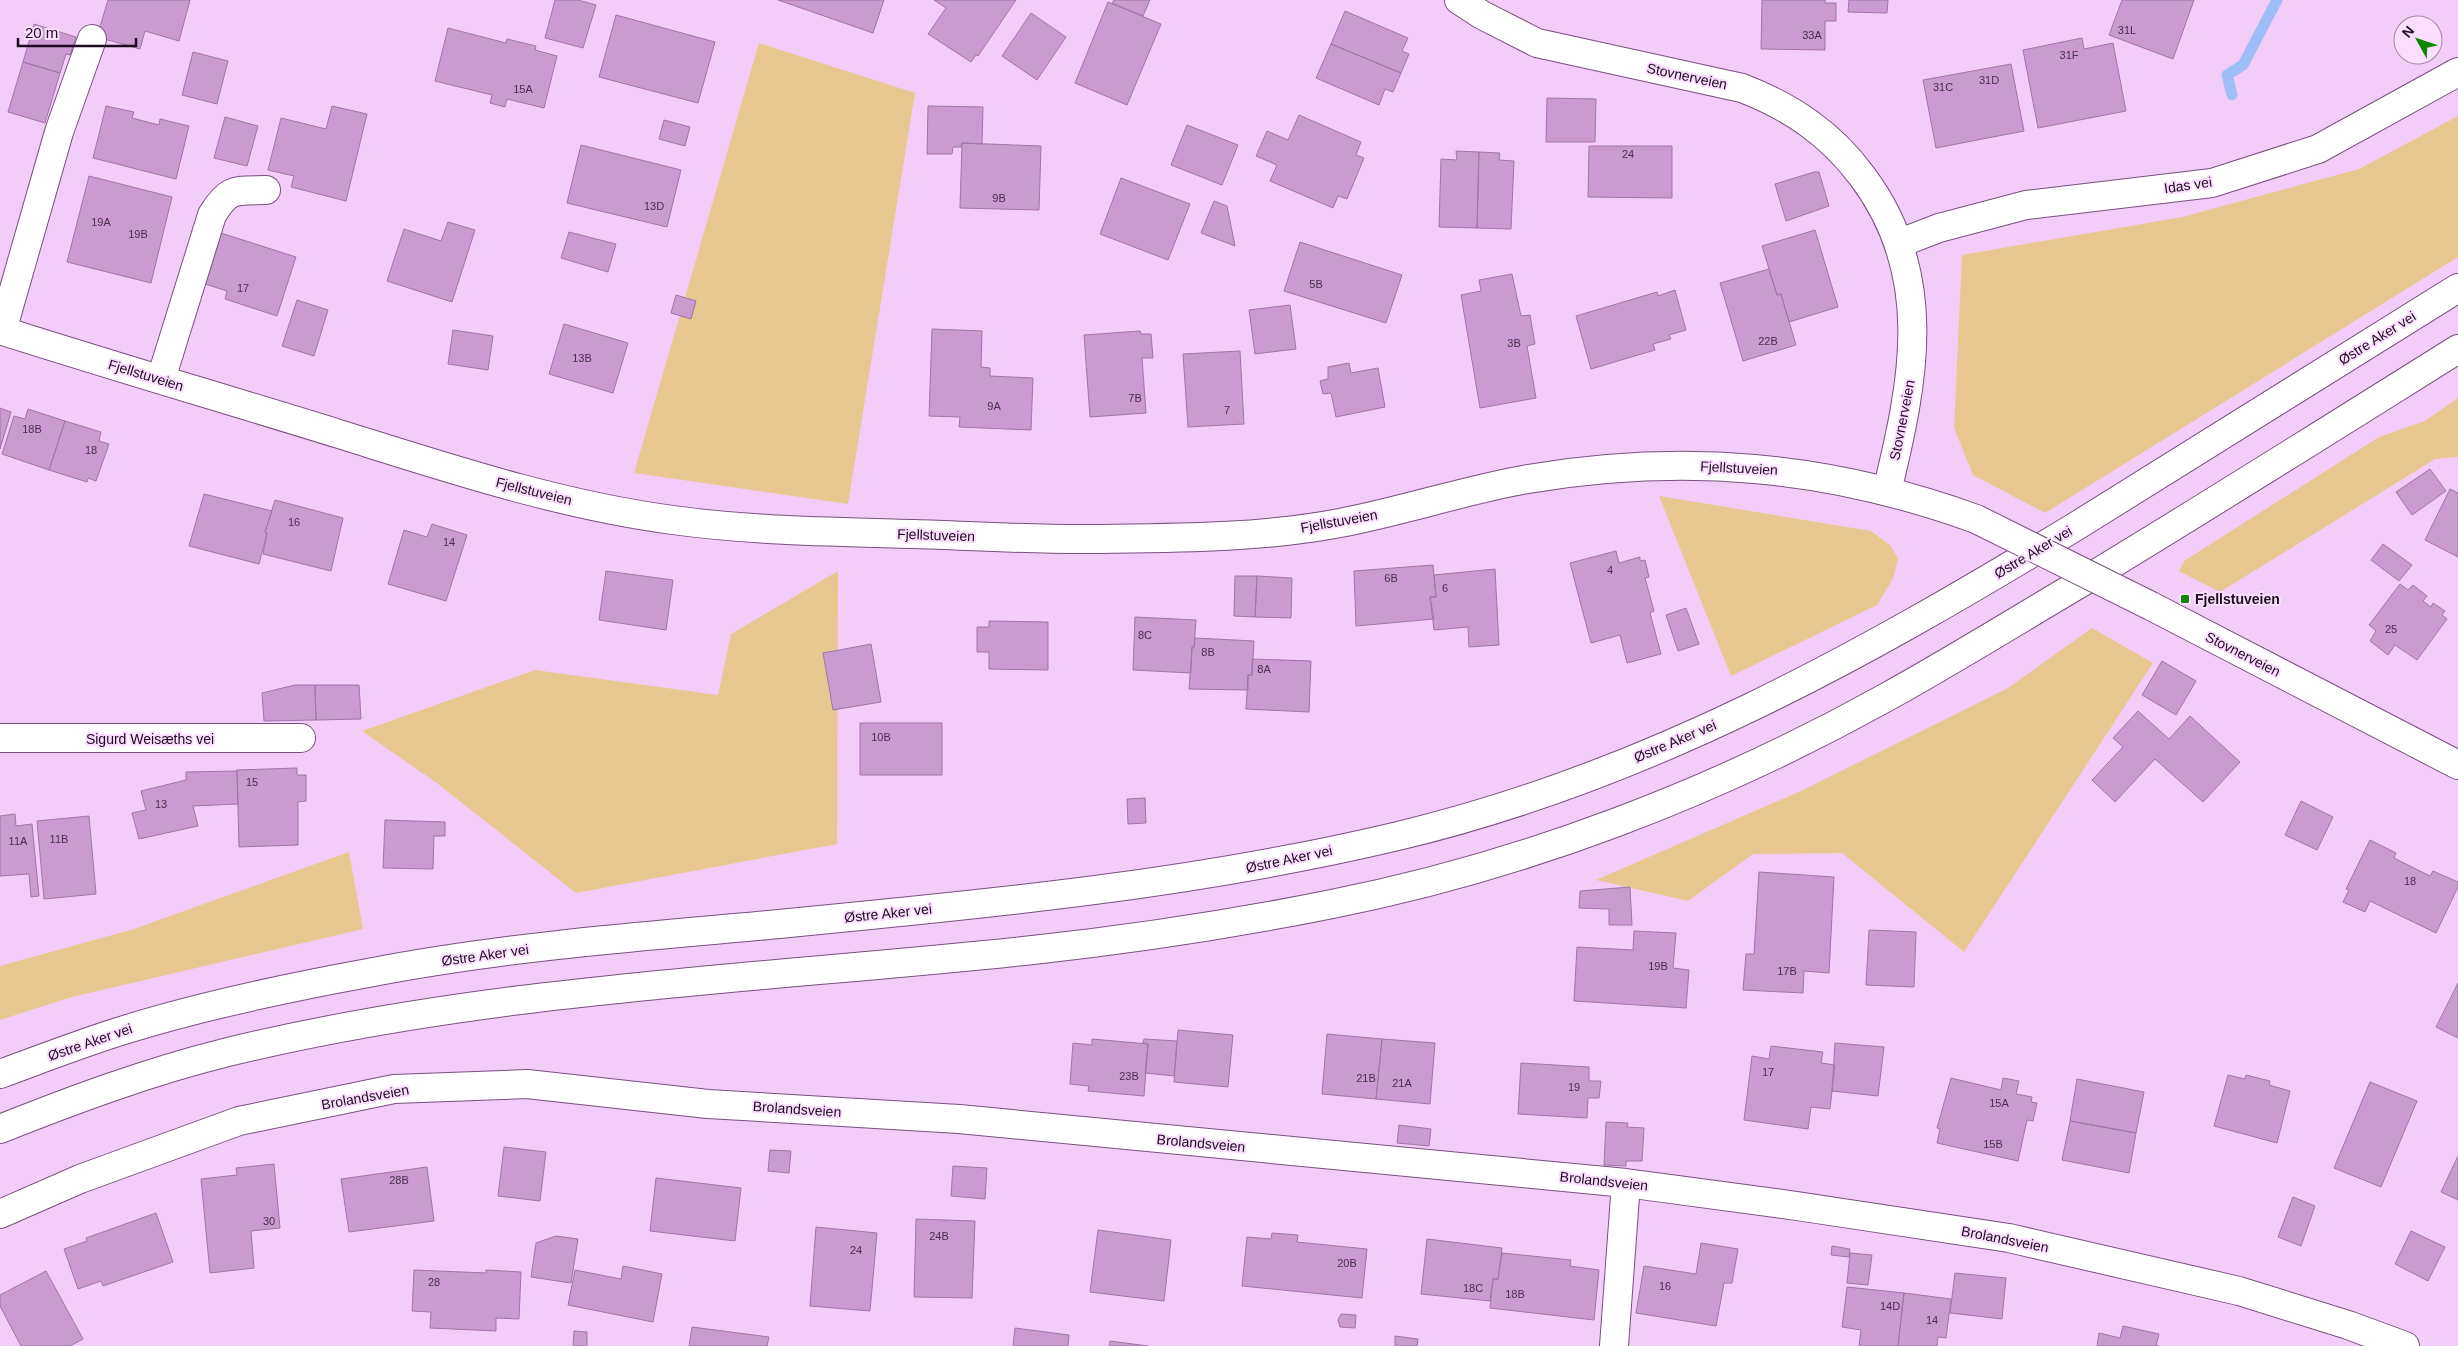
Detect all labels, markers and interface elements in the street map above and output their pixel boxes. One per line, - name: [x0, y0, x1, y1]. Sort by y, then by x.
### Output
- scale bar: [18, 15, 135, 47]
- north arrow: [2393, 15, 2443, 65]
- text: N: [2399, 23, 2417, 41]
- text: 20 m: [25, 24, 58, 41]
- house number: 31L: [2118, 24, 2136, 36]
- house number: 33A: [1802, 29, 1822, 41]
- house number: 31F: [2060, 49, 2079, 61]
- street label: Stovnerveien: [1645, 60, 1729, 92]
- house number: 31D: [1979, 74, 1999, 86]
- house number: 31C: [1933, 81, 1953, 93]
- house number: 15A: [513, 83, 533, 95]
- house number: 24: [1622, 148, 1634, 160]
- street label: Idas vei: [2163, 174, 2213, 196]
- house number: 9B: [992, 192, 1006, 204]
- house number: 13D: [644, 200, 664, 212]
- house number: 19A: [91, 216, 111, 228]
- house number: 19B: [128, 228, 148, 240]
- house number: 5B: [1309, 278, 1323, 290]
- house number: 17: [237, 282, 249, 294]
- street label: Østre Aker vei: [2335, 308, 2419, 368]
- house number: 22B: [1758, 335, 1778, 347]
- house number: 3B: [1507, 337, 1521, 349]
- house number: 13B: [572, 352, 592, 364]
- street label: Fjellstuveien: [106, 356, 186, 394]
- street label: Stovnerveien: [1886, 378, 1918, 462]
- house number: 7B: [1128, 392, 1142, 404]
- house number: 9A: [987, 400, 1001, 412]
- house number: 7: [1224, 404, 1230, 416]
- house number: 18B: [22, 423, 42, 435]
- house number: 18: [85, 444, 97, 456]
- street label: Fjellstuveien: [1700, 458, 1778, 478]
- street label: Fjellstuveien: [494, 474, 574, 508]
- street label: Fjellstuveien: [1299, 506, 1379, 536]
- house number: 16: [288, 516, 300, 528]
- street label: Østre Aker vei: [1991, 523, 2075, 581]
- street label: Fjellstuveien: [897, 526, 975, 544]
- house number: 14: [443, 536, 455, 548]
- house number: 4: [1607, 564, 1613, 576]
- house number: 6B: [1384, 572, 1398, 584]
- house number: 6: [1442, 582, 1448, 594]
- place label: Fjellstuveien: [2195, 591, 2280, 607]
- marker: Fjellstuveien: [2179, 593, 2191, 605]
- house number: 25: [2385, 623, 2397, 635]
- street label: Stovnerveien: [2203, 628, 2283, 680]
- house number: 8C: [1138, 629, 1152, 641]
- house number: 8B: [1201, 646, 1215, 658]
- house number: 8A: [1257, 663, 1271, 675]
- street label: Østre Aker vei: [1631, 716, 1719, 766]
- street label: Sigurd Weisæths vei: [86, 731, 214, 747]
- house number: 10B: [871, 731, 891, 743]
- house number: 15: [246, 776, 258, 788]
- house number: 13: [155, 798, 167, 810]
- house number: 11B: [50, 833, 68, 845]
- house number: 11A: [9, 835, 28, 847]
- street label: Østre Aker vei: [1244, 842, 1334, 876]
- house number: 18: [2404, 875, 2416, 887]
- street label: Østre Aker vei: [843, 900, 933, 926]
- street label: Østre Aker vei: [440, 941, 530, 969]
- house number: 19B: [1648, 960, 1668, 972]
- house number: 17B: [1777, 965, 1797, 977]
- street label: Østre Aker vei: [46, 1020, 134, 1064]
- house number: 17: [1762, 1066, 1774, 1078]
- house number: 23B: [1119, 1070, 1139, 1082]
- house number: 21B: [1356, 1072, 1376, 1084]
- house number: 21A: [1392, 1077, 1412, 1089]
- street label: Brolandsveien: [320, 1081, 410, 1113]
- house number: 19: [1568, 1081, 1580, 1093]
- house number: 15A: [1989, 1097, 2009, 1109]
- street label: Brolandsveien: [752, 1098, 842, 1120]
- street label: Brolandsveien: [1156, 1131, 1246, 1155]
- house number: 15B: [1983, 1138, 2003, 1150]
- street label: Brolandsveien: [1559, 1168, 1649, 1194]
- house number: 28B: [389, 1174, 409, 1186]
- house number: 30: [263, 1215, 275, 1227]
- street label: Brolandsveien: [1960, 1223, 2050, 1255]
- house number: 24B: [929, 1230, 949, 1242]
- house number: 24: [850, 1244, 862, 1256]
- house number: 20B: [1337, 1257, 1357, 1269]
- house number: 28: [428, 1276, 440, 1288]
- house number: 16: [1659, 1280, 1671, 1292]
- house number: 18C: [1463, 1282, 1483, 1294]
- house number: 18B: [1505, 1288, 1525, 1300]
- house number: 14D: [1880, 1300, 1900, 1312]
- house number: 14: [1926, 1314, 1938, 1326]

